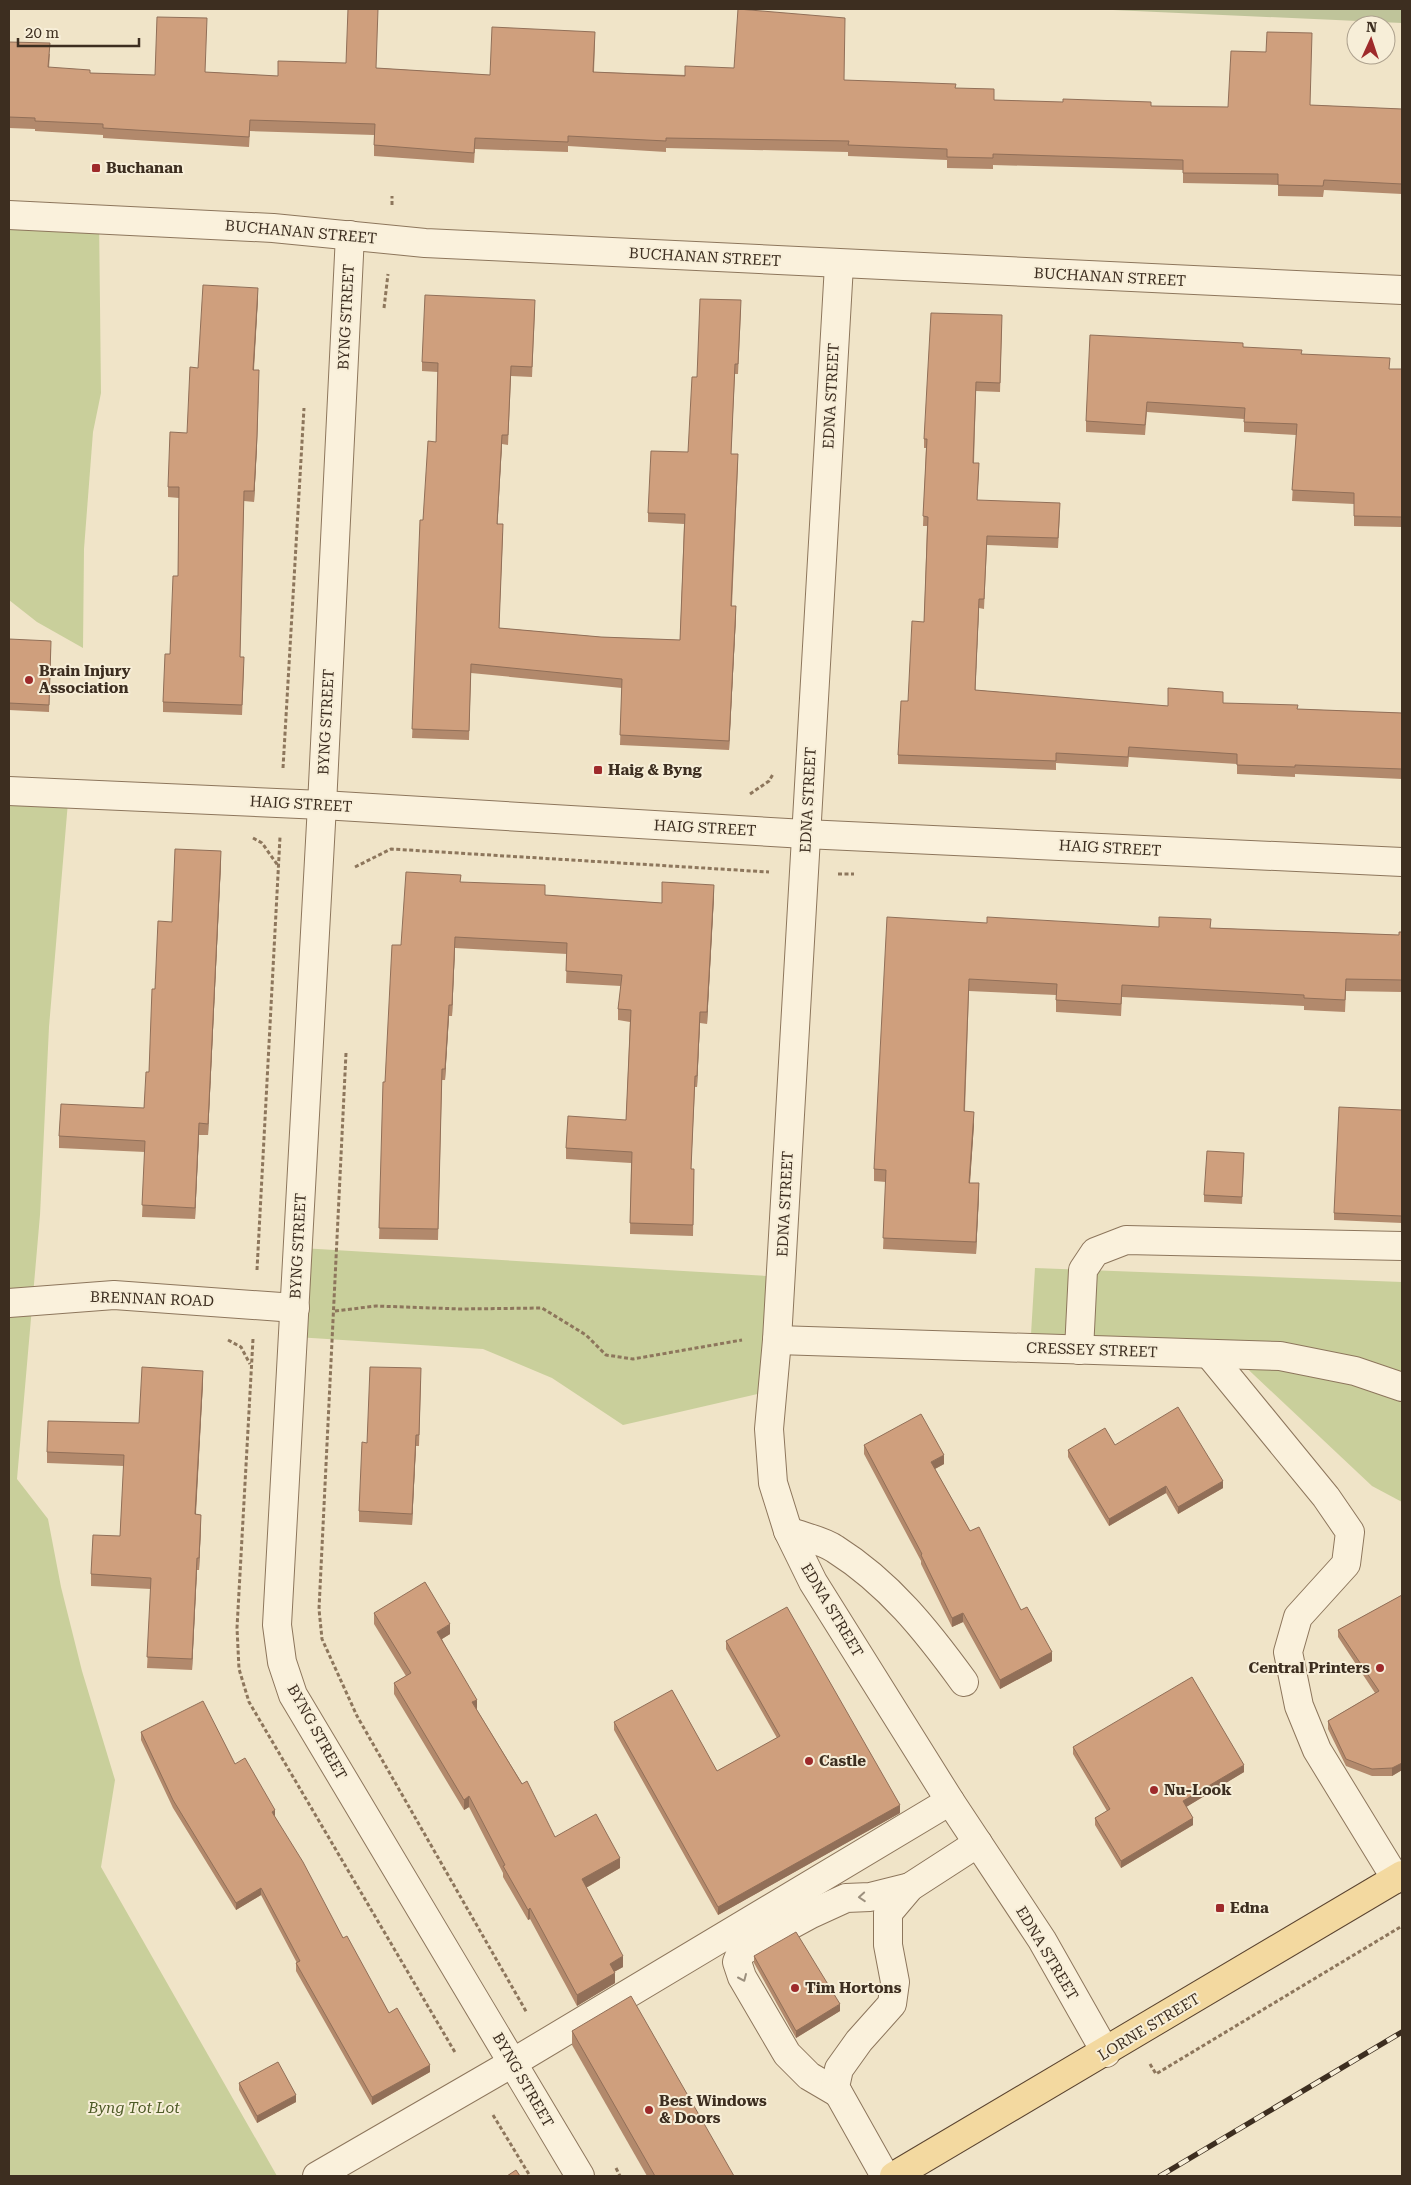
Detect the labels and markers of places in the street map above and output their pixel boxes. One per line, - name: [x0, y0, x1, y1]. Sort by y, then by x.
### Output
- place label: Buchanan: [106, 159, 183, 177]
- marker: Buchanan: [90, 162, 102, 174]
- place label: Brain Injury Association: [39, 662, 131, 697]
- marker: Brain Injury Association: [23, 674, 35, 686]
- place label: Haig & Byng: [608, 761, 702, 779]
- marker: Haig & Byng: [592, 764, 604, 776]
- place label: Central Printers: [1248, 1659, 1370, 1677]
- marker: Central Printers: [1374, 1662, 1386, 1674]
- place label: Castle: [819, 1752, 866, 1770]
- marker: Castle: [803, 1755, 815, 1767]
- place label: Nu-Look: [1164, 1781, 1232, 1799]
- marker: Nu-Look: [1148, 1784, 1160, 1796]
- place label: Edna: [1230, 1899, 1269, 1917]
- marker: Edna: [1214, 1902, 1226, 1914]
- place label: Tim Hortons: [805, 1979, 902, 1997]
- marker: Tim Hortons: [789, 1982, 801, 1994]
- place label: Best Windows & Doors: [659, 2092, 767, 2127]
- marker: Best Windows & Doors: [643, 2104, 655, 2116]

